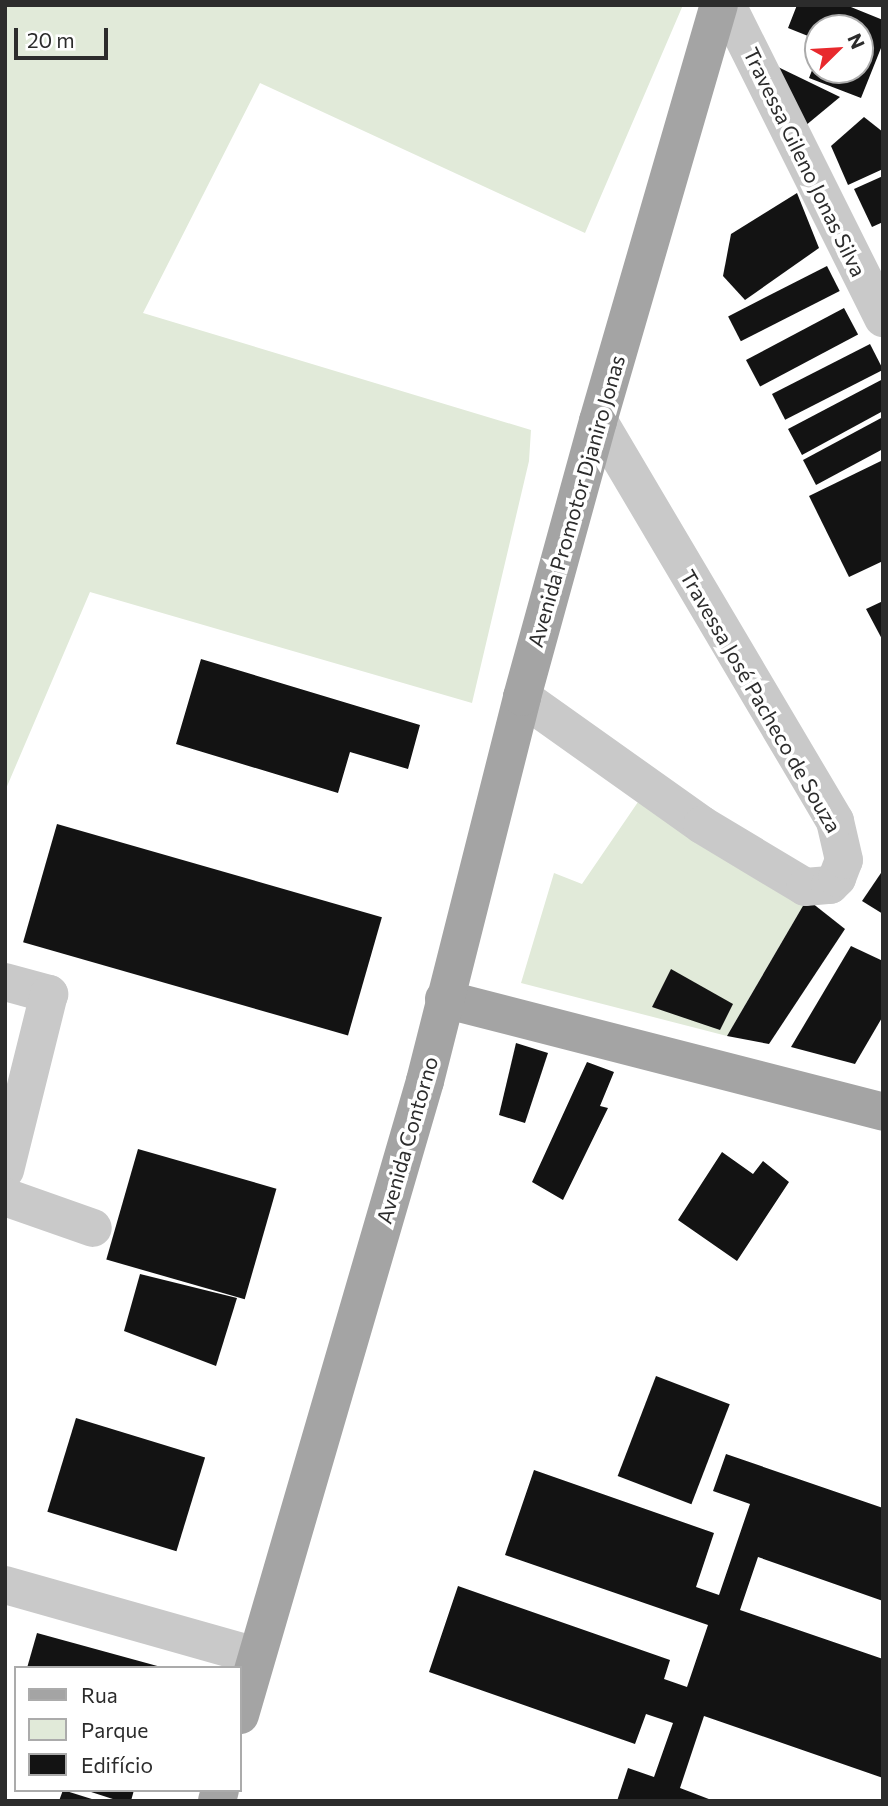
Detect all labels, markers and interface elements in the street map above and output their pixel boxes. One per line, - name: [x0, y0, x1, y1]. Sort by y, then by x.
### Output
- scale bar: [18, 14, 112, 58]
- north arrow: [804, 14, 874, 84]
- text: 20 m: [27, 27, 75, 52]
- text: N: [843, 30, 870, 52]
- street label: Travessa Gileno Jonas Silva: [738, 43, 872, 281]
- street label: Avenida Promotor Djaniro Jonas: [522, 352, 630, 650]
- street label: Travessa José Pacheco de Souza: [675, 565, 847, 837]
- street label: Avenida Contorno: [371, 1054, 443, 1226]
- legend: [14, 1666, 242, 1792]
- text: Rua: [81, 1682, 118, 1707]
- text: Parque: [81, 1717, 148, 1742]
- text: Edifício: [81, 1752, 153, 1777]

